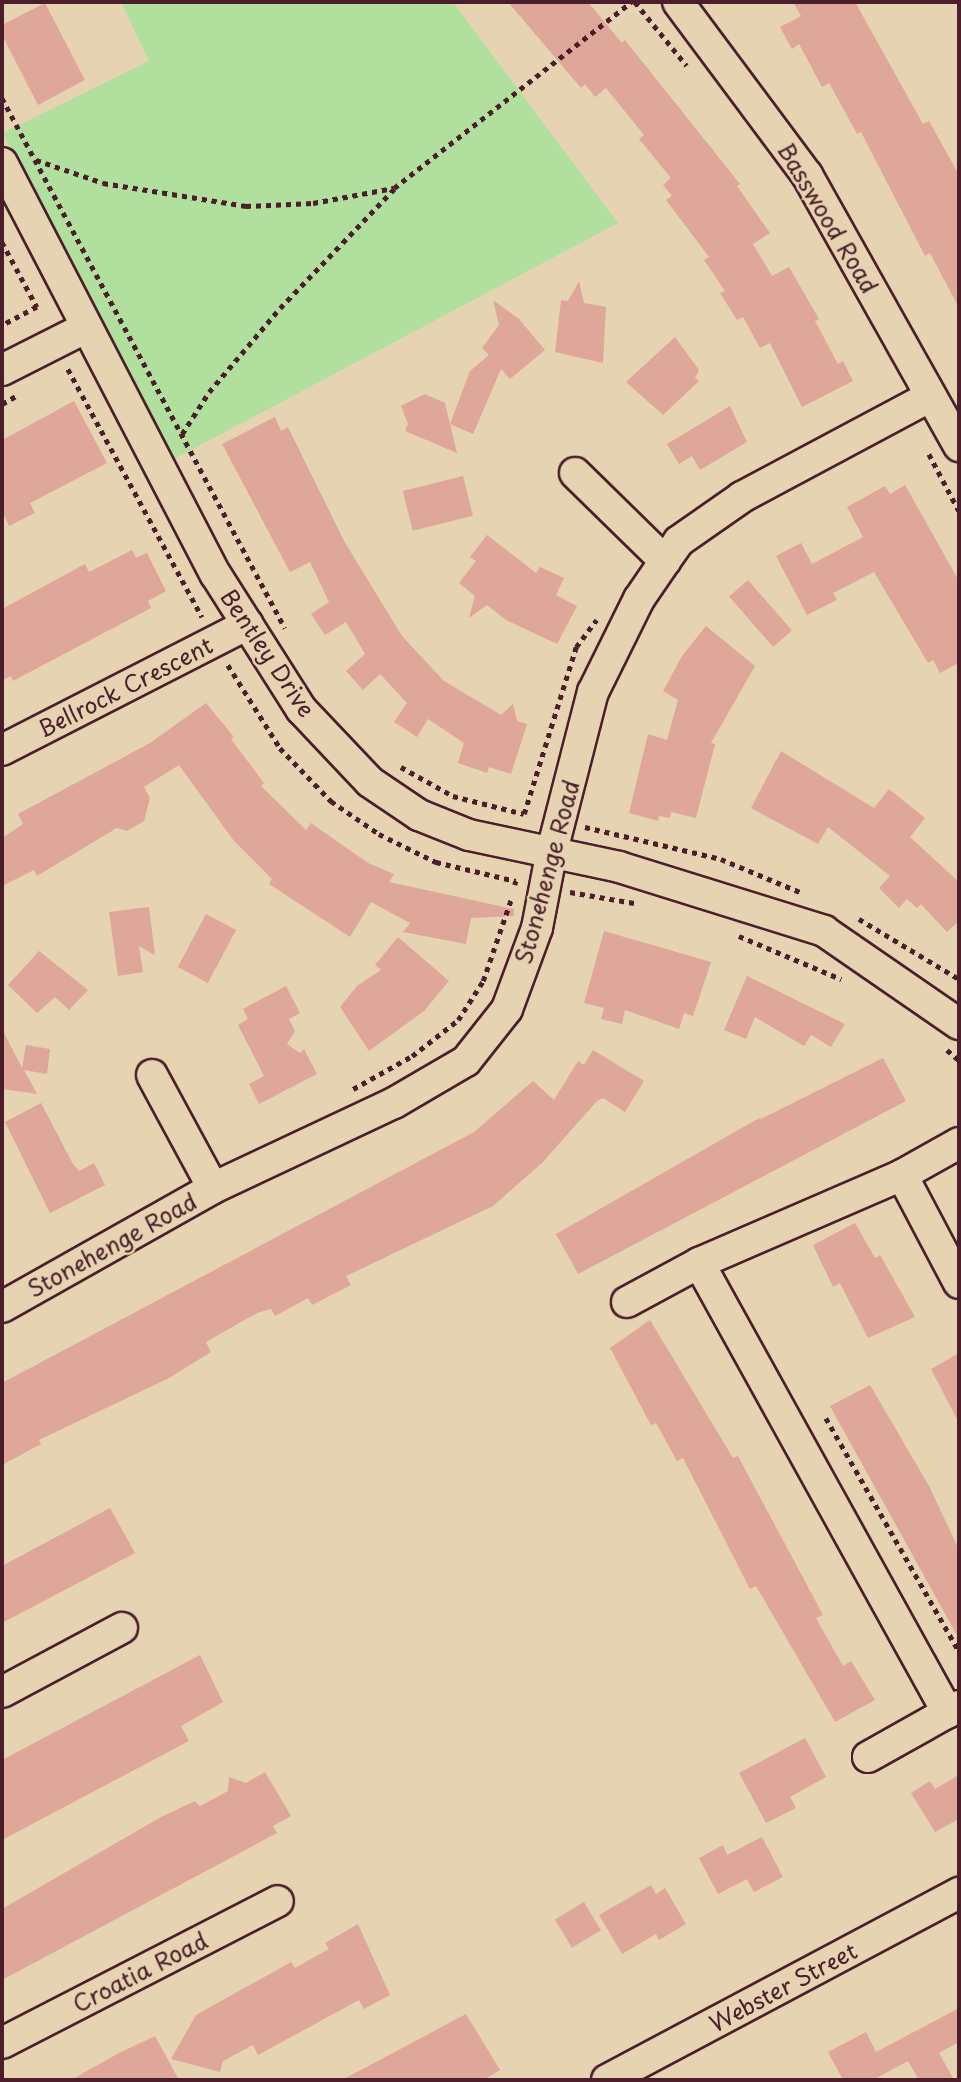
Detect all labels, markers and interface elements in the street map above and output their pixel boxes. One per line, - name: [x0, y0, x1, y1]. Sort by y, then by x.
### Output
- street label: Basswood Road: [772, 137, 884, 299]
- street label: Bentley Drive: [215, 583, 321, 723]
- street label: Bellrock Crescent: [33, 631, 217, 743]
- street label: Stonehenge Road: [509, 777, 585, 967]
- street label: Stonehenge Road: [22, 1187, 202, 1303]
- street label: Croatia Road: [68, 1926, 212, 2018]
- street label: Webster Street: [703, 1936, 863, 2038]

